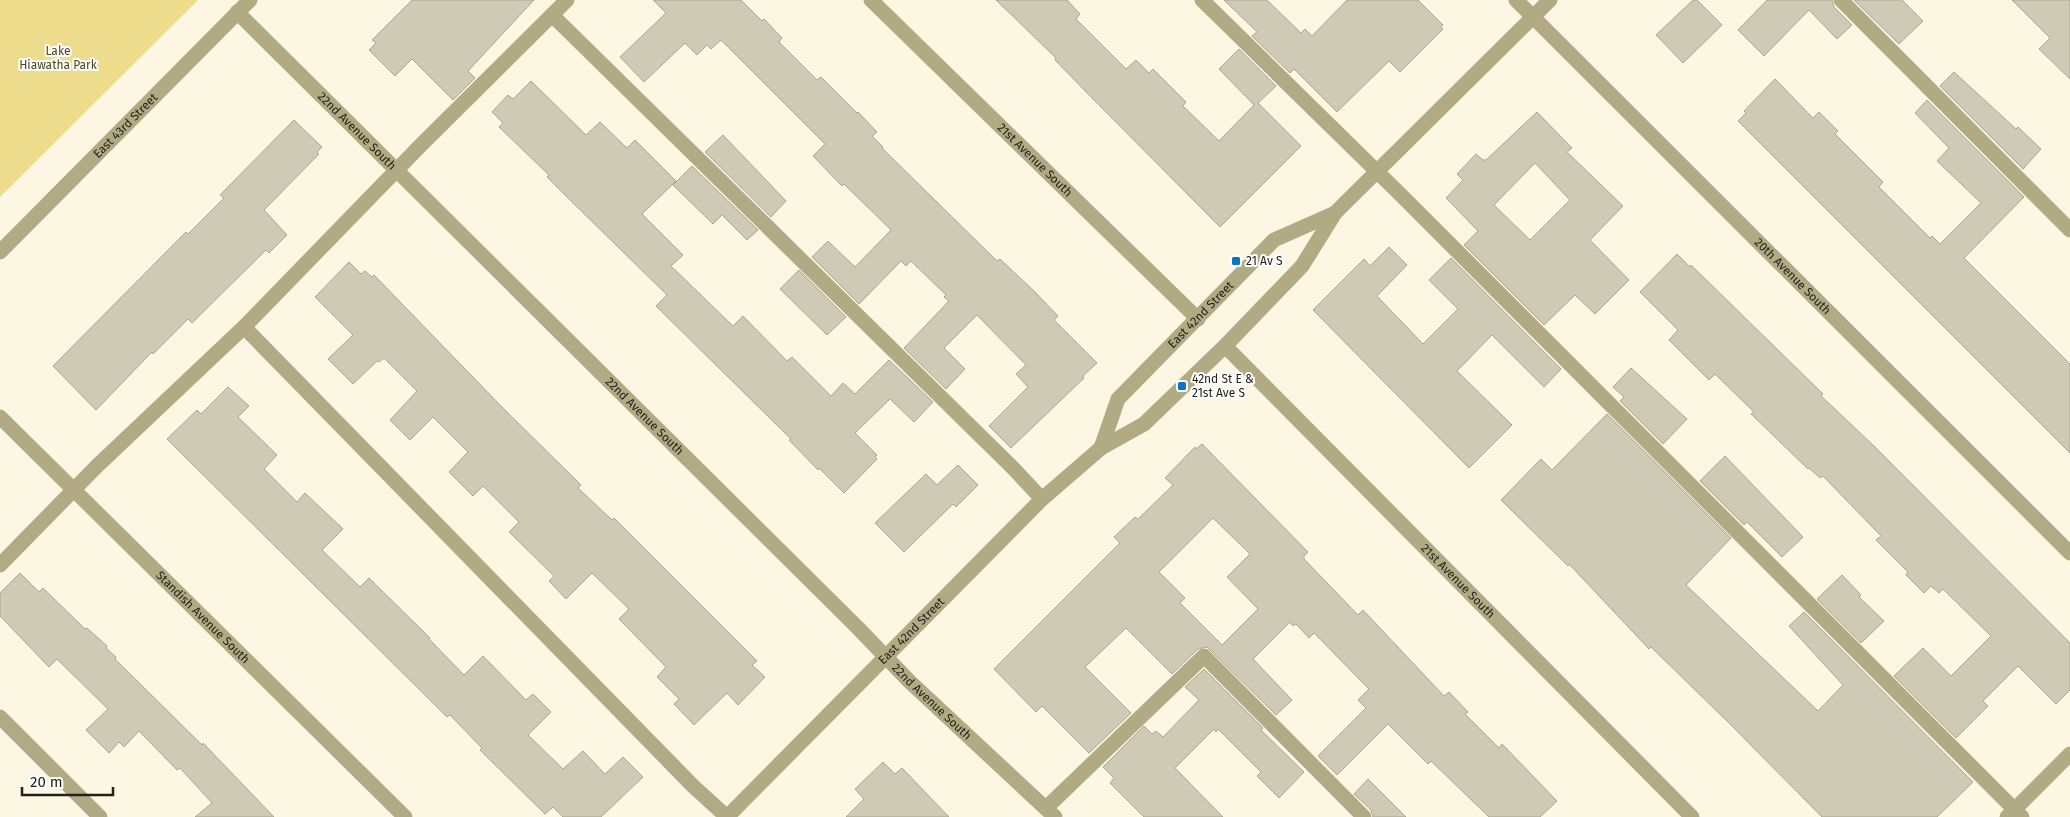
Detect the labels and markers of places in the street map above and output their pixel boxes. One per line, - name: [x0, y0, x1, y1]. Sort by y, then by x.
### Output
- place label: 21 Av S: [1246, 254, 1283, 268]
- marker: 21 Av S: [1230, 255, 1242, 267]
- place label: 42nd St E & 21st Ave S: [1192, 372, 1254, 400]
- marker: 42nd St E & 21st Ave S: [1176, 380, 1188, 392]

